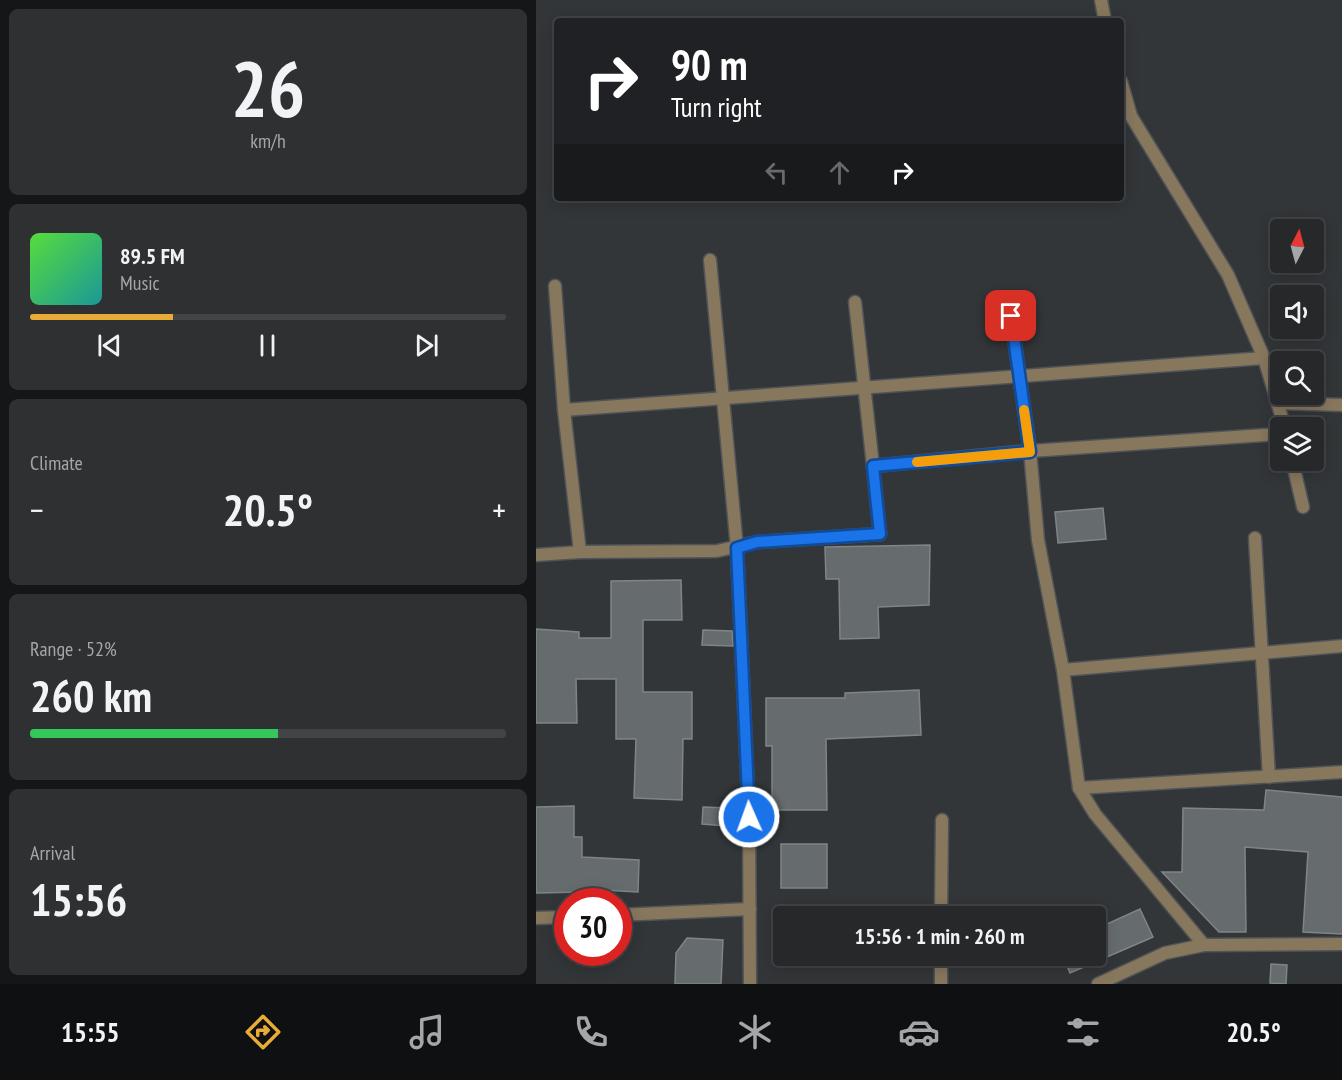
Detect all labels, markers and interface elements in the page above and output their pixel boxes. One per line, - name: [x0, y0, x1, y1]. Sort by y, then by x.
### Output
- text: 90 m: [671, 37, 748, 92]
- text: 26: [231, 38, 305, 139]
- icon: right: [572, 42, 650, 120]
- text: Turn right: [671, 90, 762, 124]
- text: km/h: [250, 128, 286, 154]
- icon: left: [760, 156, 793, 189]
- icon: ahead: [823, 156, 856, 189]
- icon: right: [886, 156, 919, 189]
- north arrow: [1270, 219, 1324, 273]
- map controls: [1270, 219, 1324, 471]
- text: 89.5 FM: [120, 242, 185, 270]
- text: Music: [120, 270, 160, 296]
- button: sound: [1270, 285, 1324, 339]
- pin: [985, 290, 1036, 341]
- icon: arrive: [994, 299, 1027, 332]
- icon: previous: [93, 329, 126, 362]
- icon: pause: [251, 329, 284, 362]
- icon: next: [410, 329, 443, 362]
- button: search: [1270, 351, 1324, 405]
- button: layers: [1270, 417, 1324, 471]
- text: Climate: [30, 450, 83, 476]
- text: 20.5°: [223, 480, 313, 538]
- text: −: [30, 488, 44, 531]
- text: +: [492, 488, 506, 531]
- text: Range · 52%: [30, 636, 117, 662]
- text: 260 km: [30, 666, 152, 724]
- position arrow: [717, 785, 781, 849]
- text: Arrival: [30, 840, 75, 866]
- text: 15:56: [30, 870, 127, 928]
- speed limit sign: 30: [554, 888, 632, 966]
- text: 15:56 · 1 min · 260 m: [854, 922, 1025, 950]
- icon: directions: [242, 1011, 284, 1053]
- icon: music: [406, 1011, 448, 1053]
- icon: phone: [570, 1011, 612, 1053]
- icon: climate: [734, 1011, 776, 1053]
- icon: car: [898, 1011, 940, 1053]
- icon: filters: [1062, 1011, 1104, 1053]
- text: 15:55: [61, 1015, 119, 1049]
- text: 20.5°: [1227, 1015, 1281, 1049]

